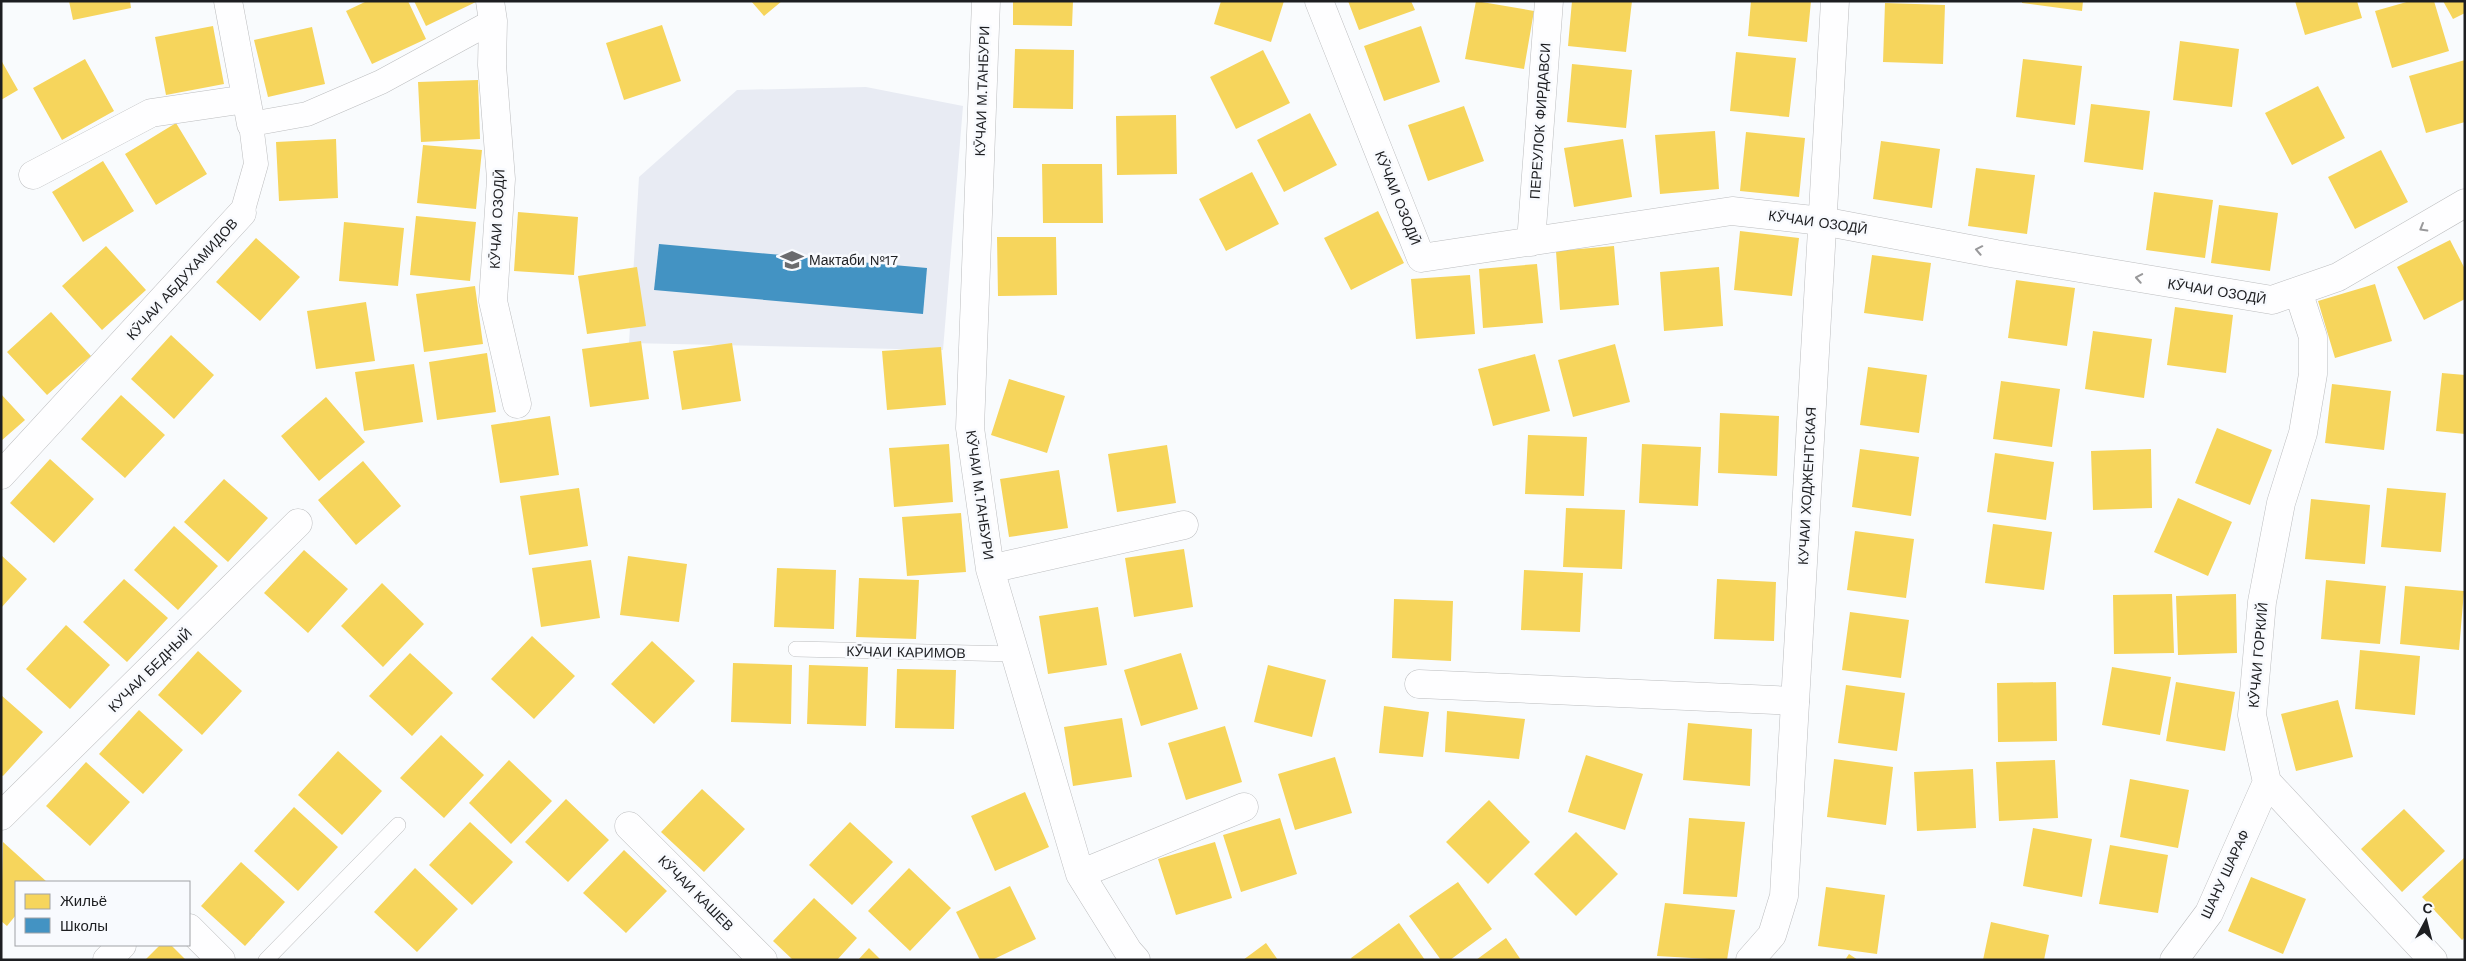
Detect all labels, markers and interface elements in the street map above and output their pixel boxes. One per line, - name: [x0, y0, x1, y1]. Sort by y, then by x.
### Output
- street label: КӮЧАИ М.ТАНБУРИ: [972, 25, 992, 157]
- street label: ПЕРЕУЛОК ФИРДАВСИ: [1527, 42, 1553, 200]
- street label: КӮЧАИ ОЗОДӢ: [1372, 149, 1424, 247]
- street label: КӮЧАИ ОЗОДӢ: [486, 169, 508, 269]
- street label: КӮЧАИ ОЗОДӢ: [1767, 207, 1869, 237]
- street label: КӮЧАИ АБДУХАМИДОВ: [123, 215, 241, 343]
- one-way arrow: [2419, 222, 2428, 232]
- one-way arrow: [1975, 246, 1983, 256]
- school or university icon: Мактаби №17: [779, 247, 805, 273]
- place label: Мактаби №17: [809, 252, 898, 268]
- one-way arrow: [2135, 273, 2144, 283]
- street label: КӮЧАИ ОЗОДӢ: [2166, 275, 2268, 307]
- street label: КУЧАИ ХОДЖЕНТСКАЯ: [1795, 407, 1819, 565]
- street label: КӮЧАИ М.ТАНБУРИ: [963, 429, 997, 561]
- street label: КӮЧАИ ГОРКИЙ: [2244, 601, 2271, 708]
- street label: КУЧАИ БЕДНЫЙ: [104, 624, 195, 715]
- street label: КӮЧАИ КАРИМОВ: [846, 643, 966, 661]
- street label: ШАНУ ШАРАФ: [2197, 827, 2253, 921]
- street label: КӮЧАИ КАШЕВ: [655, 852, 737, 934]
- legend: [15, 881, 190, 946]
- text: Жильё: [60, 892, 107, 910]
- north arrow: [2401, 896, 2451, 946]
- text: С: [2422, 900, 2434, 917]
- text: Школы: [60, 917, 108, 935]

